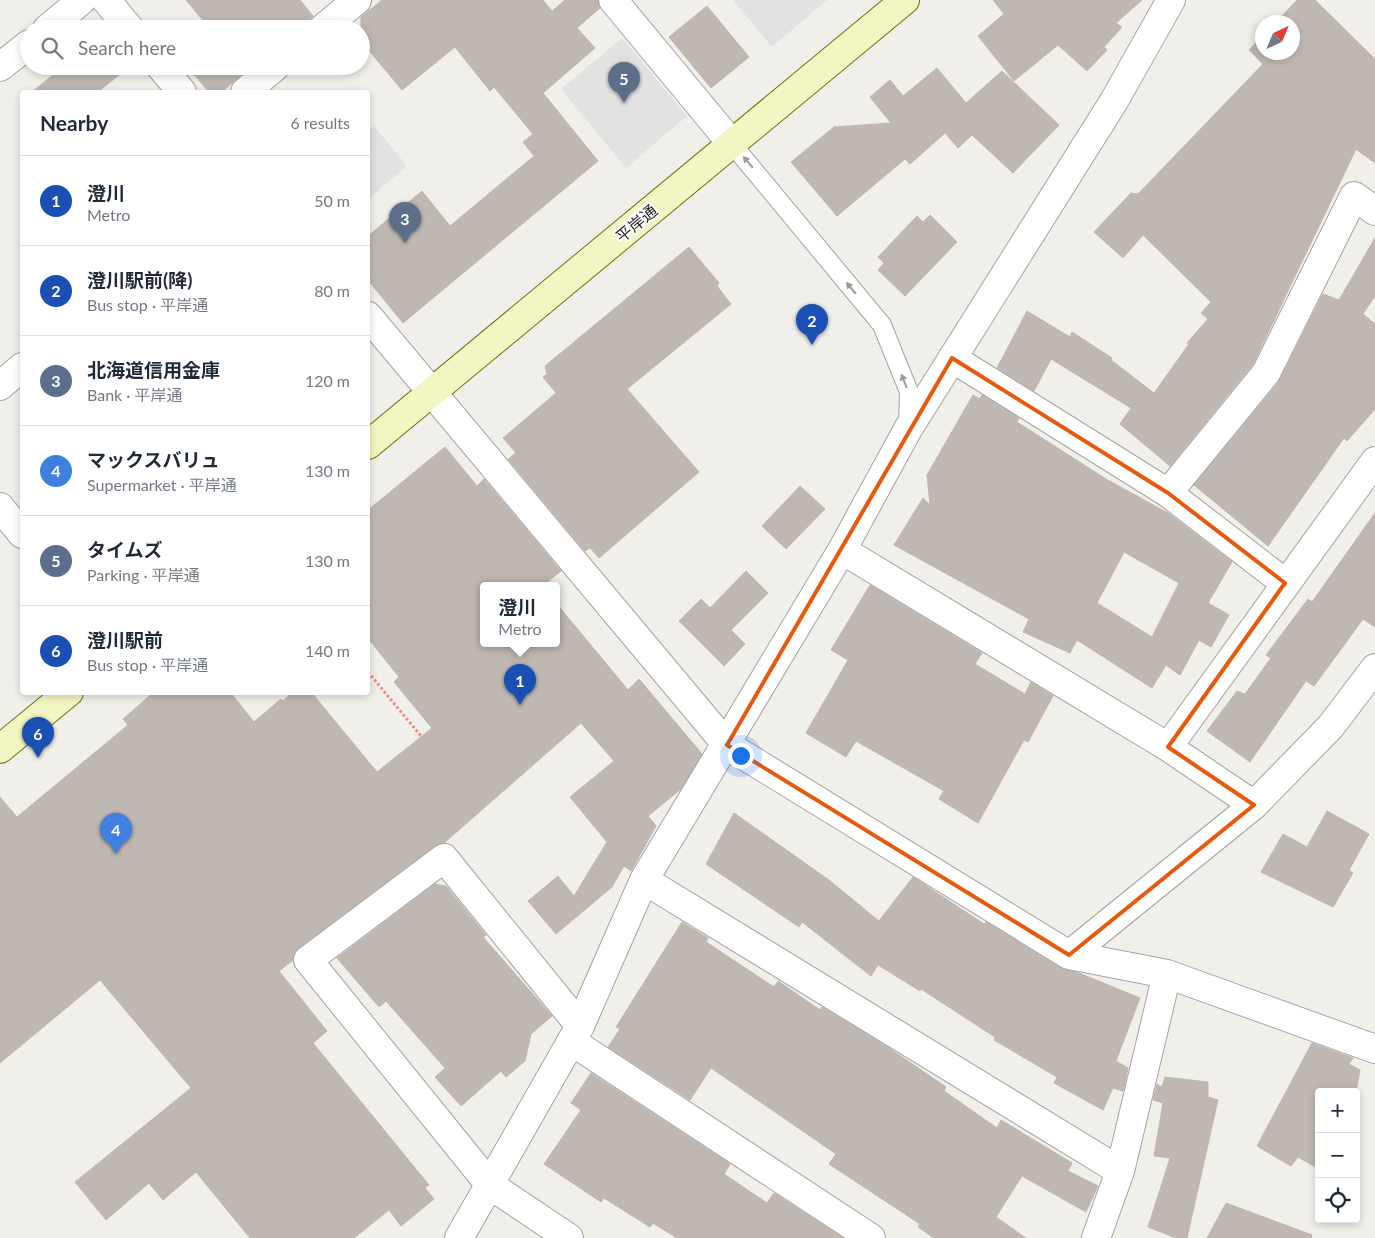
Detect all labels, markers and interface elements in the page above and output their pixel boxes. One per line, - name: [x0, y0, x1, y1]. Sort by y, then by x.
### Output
- north arrow: [1255, 15, 1300, 60]
- search box: [20, 20, 370, 75]
- icon: search: [38, 34, 66, 62]
- text: Search here: [78, 36, 176, 59]
- pin: 5: [608, 62, 640, 103]
- text: Nearby: [40, 110, 108, 135]
- text: 6 results: [290, 113, 350, 132]
- one-way arrow: [742, 156, 753, 169]
- text: 澄川: [87, 181, 125, 204]
- text: 1: [51, 191, 61, 210]
- text: 50 m: [314, 191, 350, 210]
- street label: 平岸通: [612, 200, 660, 246]
- pin: 3: [389, 202, 421, 243]
- text: Metro: [87, 205, 130, 224]
- text: 澄川駅前(降): [87, 268, 192, 291]
- text: 2: [51, 281, 61, 300]
- text: 80 m: [314, 281, 350, 300]
- one-way arrow: [846, 281, 857, 294]
- text: Bus stop · 平岸通: [87, 295, 208, 314]
- pin: 2: [796, 304, 828, 345]
- text: 北海道信用金庫: [87, 358, 220, 381]
- text: 3: [51, 371, 61, 390]
- text: 120 m: [305, 371, 350, 390]
- one-way arrow: [900, 373, 908, 388]
- text: Bank · 平岸通: [87, 385, 183, 404]
- text: マックスバリュ: [87, 448, 219, 471]
- text: 4: [51, 461, 61, 480]
- text: 130 m: [305, 461, 350, 480]
- text: Supermarket · 平岸通: [87, 475, 237, 494]
- text: タイムズ: [87, 538, 163, 561]
- text: 5: [51, 551, 61, 570]
- text: 130 m: [305, 551, 350, 570]
- text: Parking · 平岸通: [87, 565, 200, 584]
- popup: [480, 582, 560, 647]
- text: 澄川: [498, 595, 536, 618]
- text: Metro: [498, 619, 542, 638]
- text: 澄川駅前: [87, 628, 163, 651]
- text: 6: [51, 641, 61, 660]
- text: 140 m: [305, 641, 350, 660]
- text: Bus stop · 平岸通: [87, 655, 208, 674]
- pin: 1: [504, 664, 536, 705]
- pin: 6: [22, 717, 54, 758]
- your location: [728, 743, 754, 769]
- pin: 4: [100, 813, 132, 854]
- map controls: [1315, 1088, 1360, 1223]
- button: +: [1315, 1088, 1360, 1133]
- button: −: [1315, 1133, 1360, 1178]
- button: locate: [1315, 1178, 1360, 1223]

